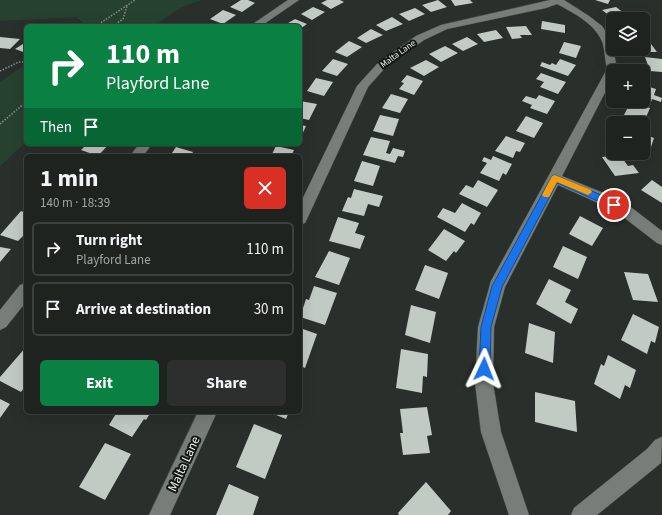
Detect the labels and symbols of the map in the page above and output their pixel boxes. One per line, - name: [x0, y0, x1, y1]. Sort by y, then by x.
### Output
- street label: Malta Lane: [378, 36, 419, 71]
- pin: [597, 188, 631, 222]
- position arrow: [463, 348, 505, 390]
- street label: Malta Lane: [163, 433, 205, 495]

